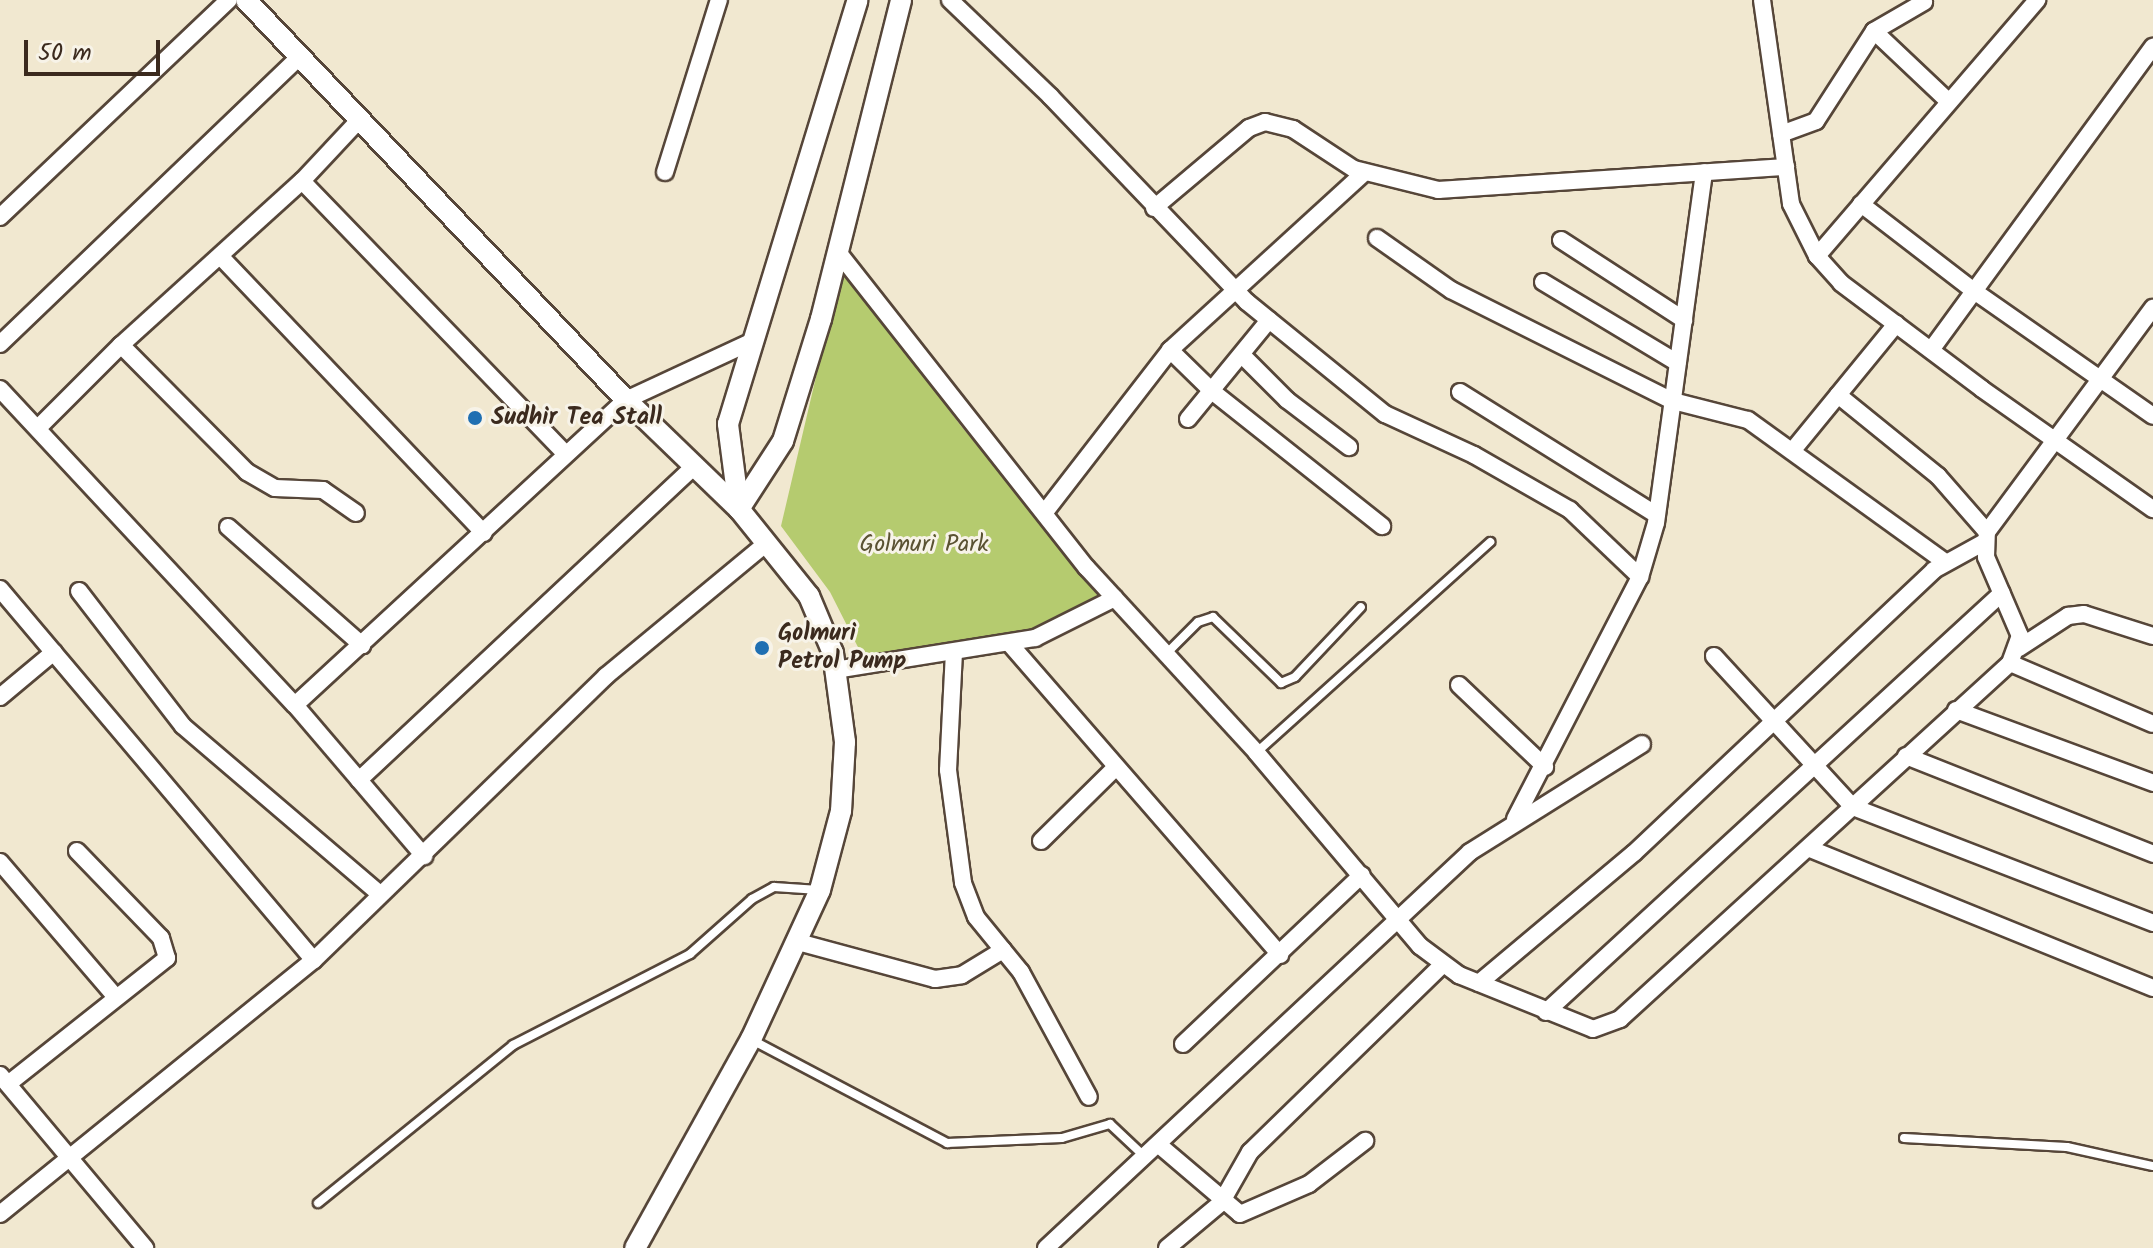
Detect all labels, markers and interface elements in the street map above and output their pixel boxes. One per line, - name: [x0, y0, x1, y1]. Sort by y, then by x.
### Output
- scale bar: [28, 24, 164, 74]
- text: 50 m: [38, 34, 92, 73]
- place label: Sudhir Tea Stall: [491, 404, 662, 432]
- marker: Sudhir Tea Stall: [466, 409, 484, 427]
- park label: Golmuri Park: [860, 531, 988, 559]
- place label: Golmuri Petrol Pump: [778, 620, 906, 676]
- marker: Golmuri Petrol Pump: [753, 639, 771, 657]

